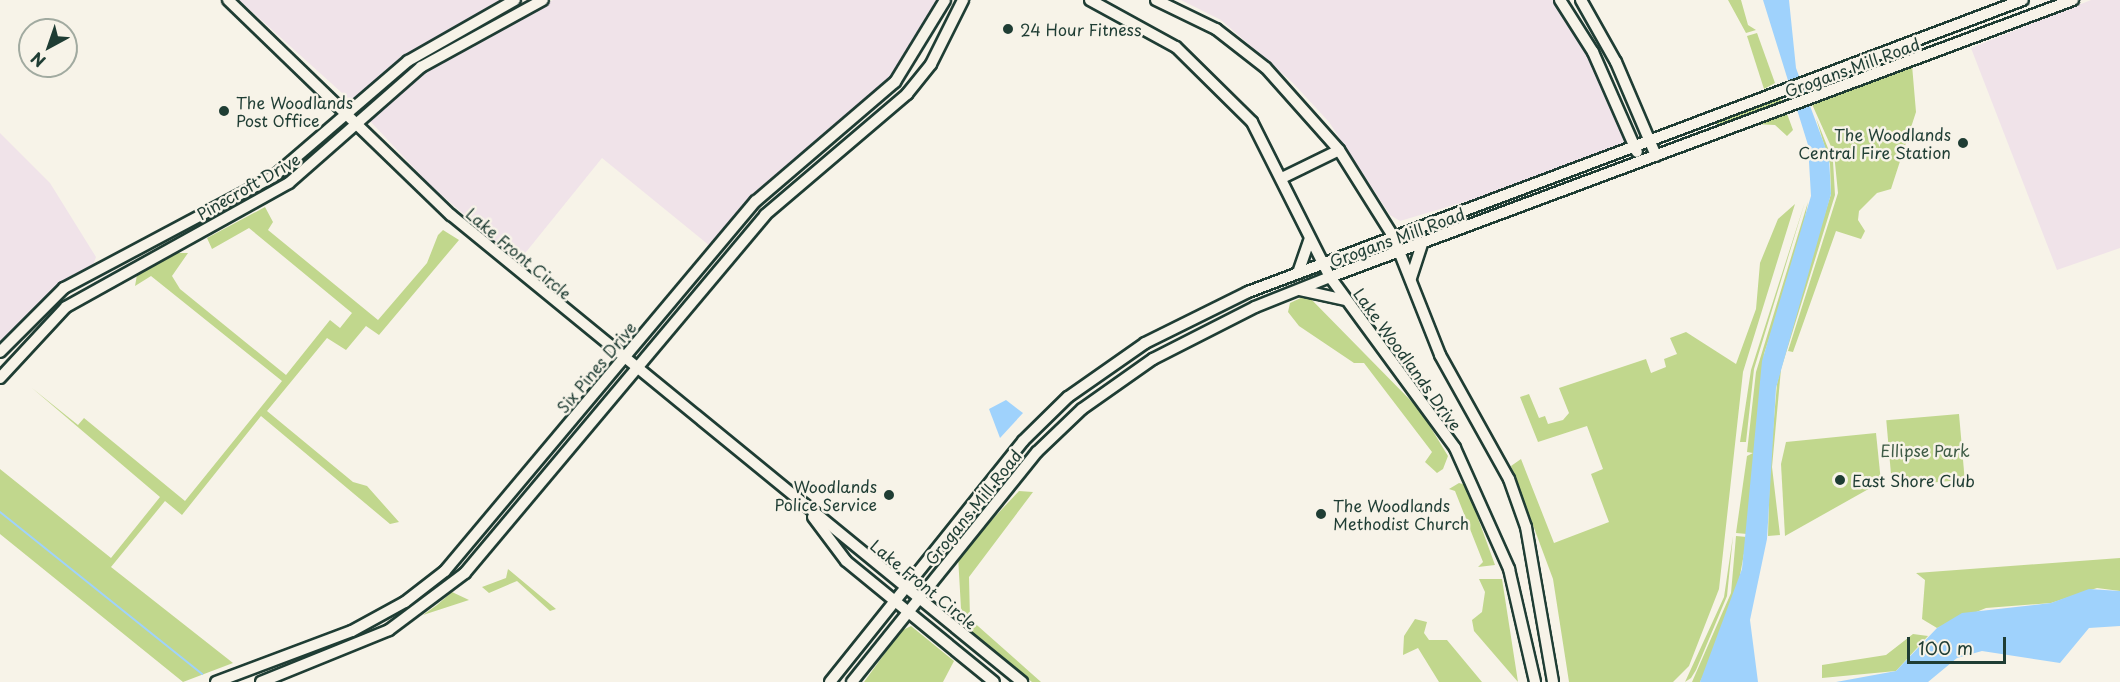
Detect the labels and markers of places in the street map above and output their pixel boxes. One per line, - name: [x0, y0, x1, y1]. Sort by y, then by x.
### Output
- place label: 24 Hour Fitness: [1020, 19, 1142, 39]
- marker: 24 Hour Fitness: [1001, 22, 1015, 36]
- place label: The Woodlands Post Office: [236, 92, 353, 130]
- marker: The Woodlands Post Office: [217, 104, 231, 118]
- place label: The Woodlands Central Fire Station: [1798, 124, 1951, 162]
- marker: The Woodlands Central Fire Station: [1956, 136, 1970, 150]
- place label: East Shore Club: [1852, 470, 1974, 490]
- marker: East Shore Club: [1833, 473, 1847, 487]
- place label: Woodlands Police Service: [774, 476, 877, 514]
- marker: Woodlands Police Service: [882, 488, 896, 502]
- place label: The Woodlands Methodist Church: [1333, 495, 1469, 533]
- marker: The Woodlands Methodist Church: [1314, 507, 1328, 521]

